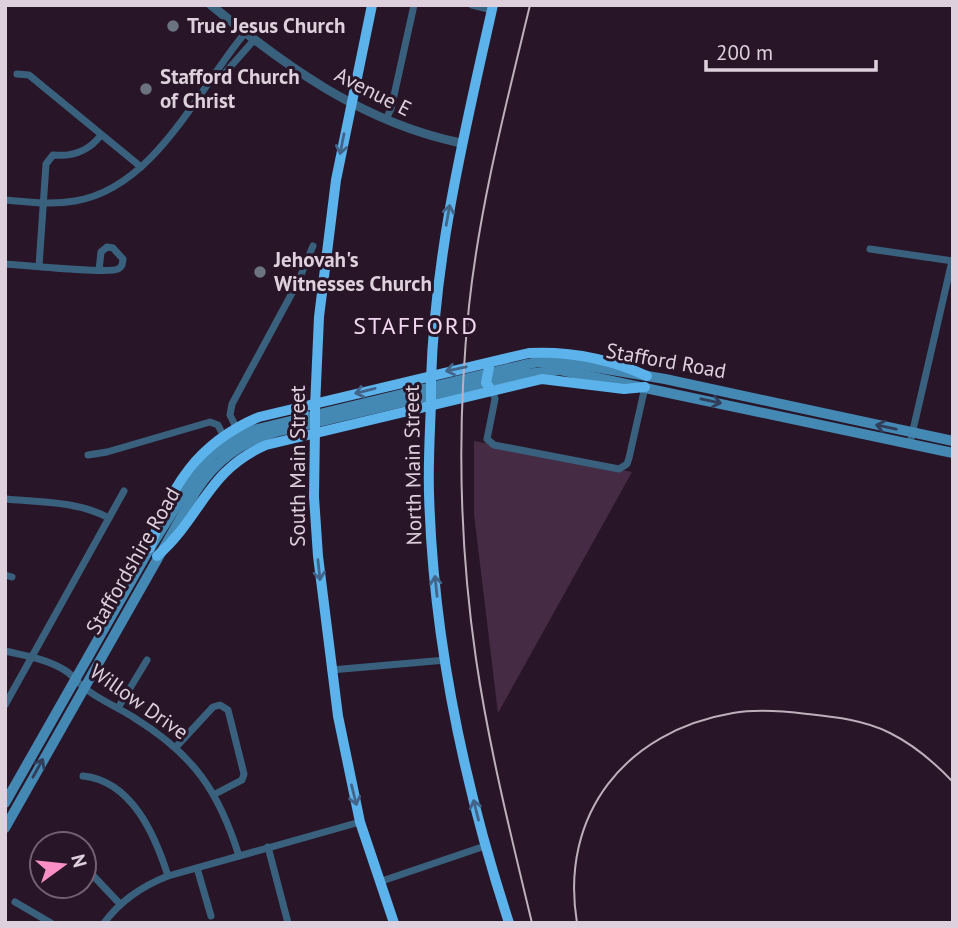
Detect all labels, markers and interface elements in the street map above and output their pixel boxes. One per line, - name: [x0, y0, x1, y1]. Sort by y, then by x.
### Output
- place label: True Jesus Church: [187, 12, 346, 39]
- marker: True Jesus Church: [165, 18, 181, 34]
- scale bar: [706, 28, 876, 72]
- text: 200 m: [716, 39, 773, 66]
- street label: Avenue E: [330, 61, 416, 122]
- place label: Stafford Church of Christ: [160, 63, 300, 114]
- marker: Stafford Church of Christ: [138, 81, 154, 97]
- one-way arrow: [335, 132, 349, 155]
- one-way arrow: [442, 204, 455, 227]
- place label: Jehovah's Witnesses Church: [273, 246, 432, 297]
- marker: Jehovah's Witnesses Church: [252, 264, 268, 280]
- district label: STAFFORD: [353, 310, 479, 341]
- street label: Stafford Road: [604, 337, 728, 384]
- one-way arrow: [445, 363, 468, 376]
- street label: North Main Street: [398, 384, 427, 546]
- street label: South Main Street: [284, 385, 311, 547]
- one-way arrow: [354, 385, 377, 398]
- one-way arrow: [699, 395, 722, 409]
- one-way arrow: [875, 419, 898, 433]
- street label: Staffordshire Road: [80, 482, 186, 639]
- one-way arrow: [313, 558, 326, 581]
- one-way arrow: [429, 576, 442, 598]
- street label: Willow Drive: [85, 658, 194, 745]
- one-way arrow: [31, 759, 45, 779]
- one-way arrow: [348, 783, 361, 806]
- one-way arrow: [469, 799, 482, 822]
- north arrow: [28, 830, 98, 900]
- text: N: [66, 851, 93, 870]

